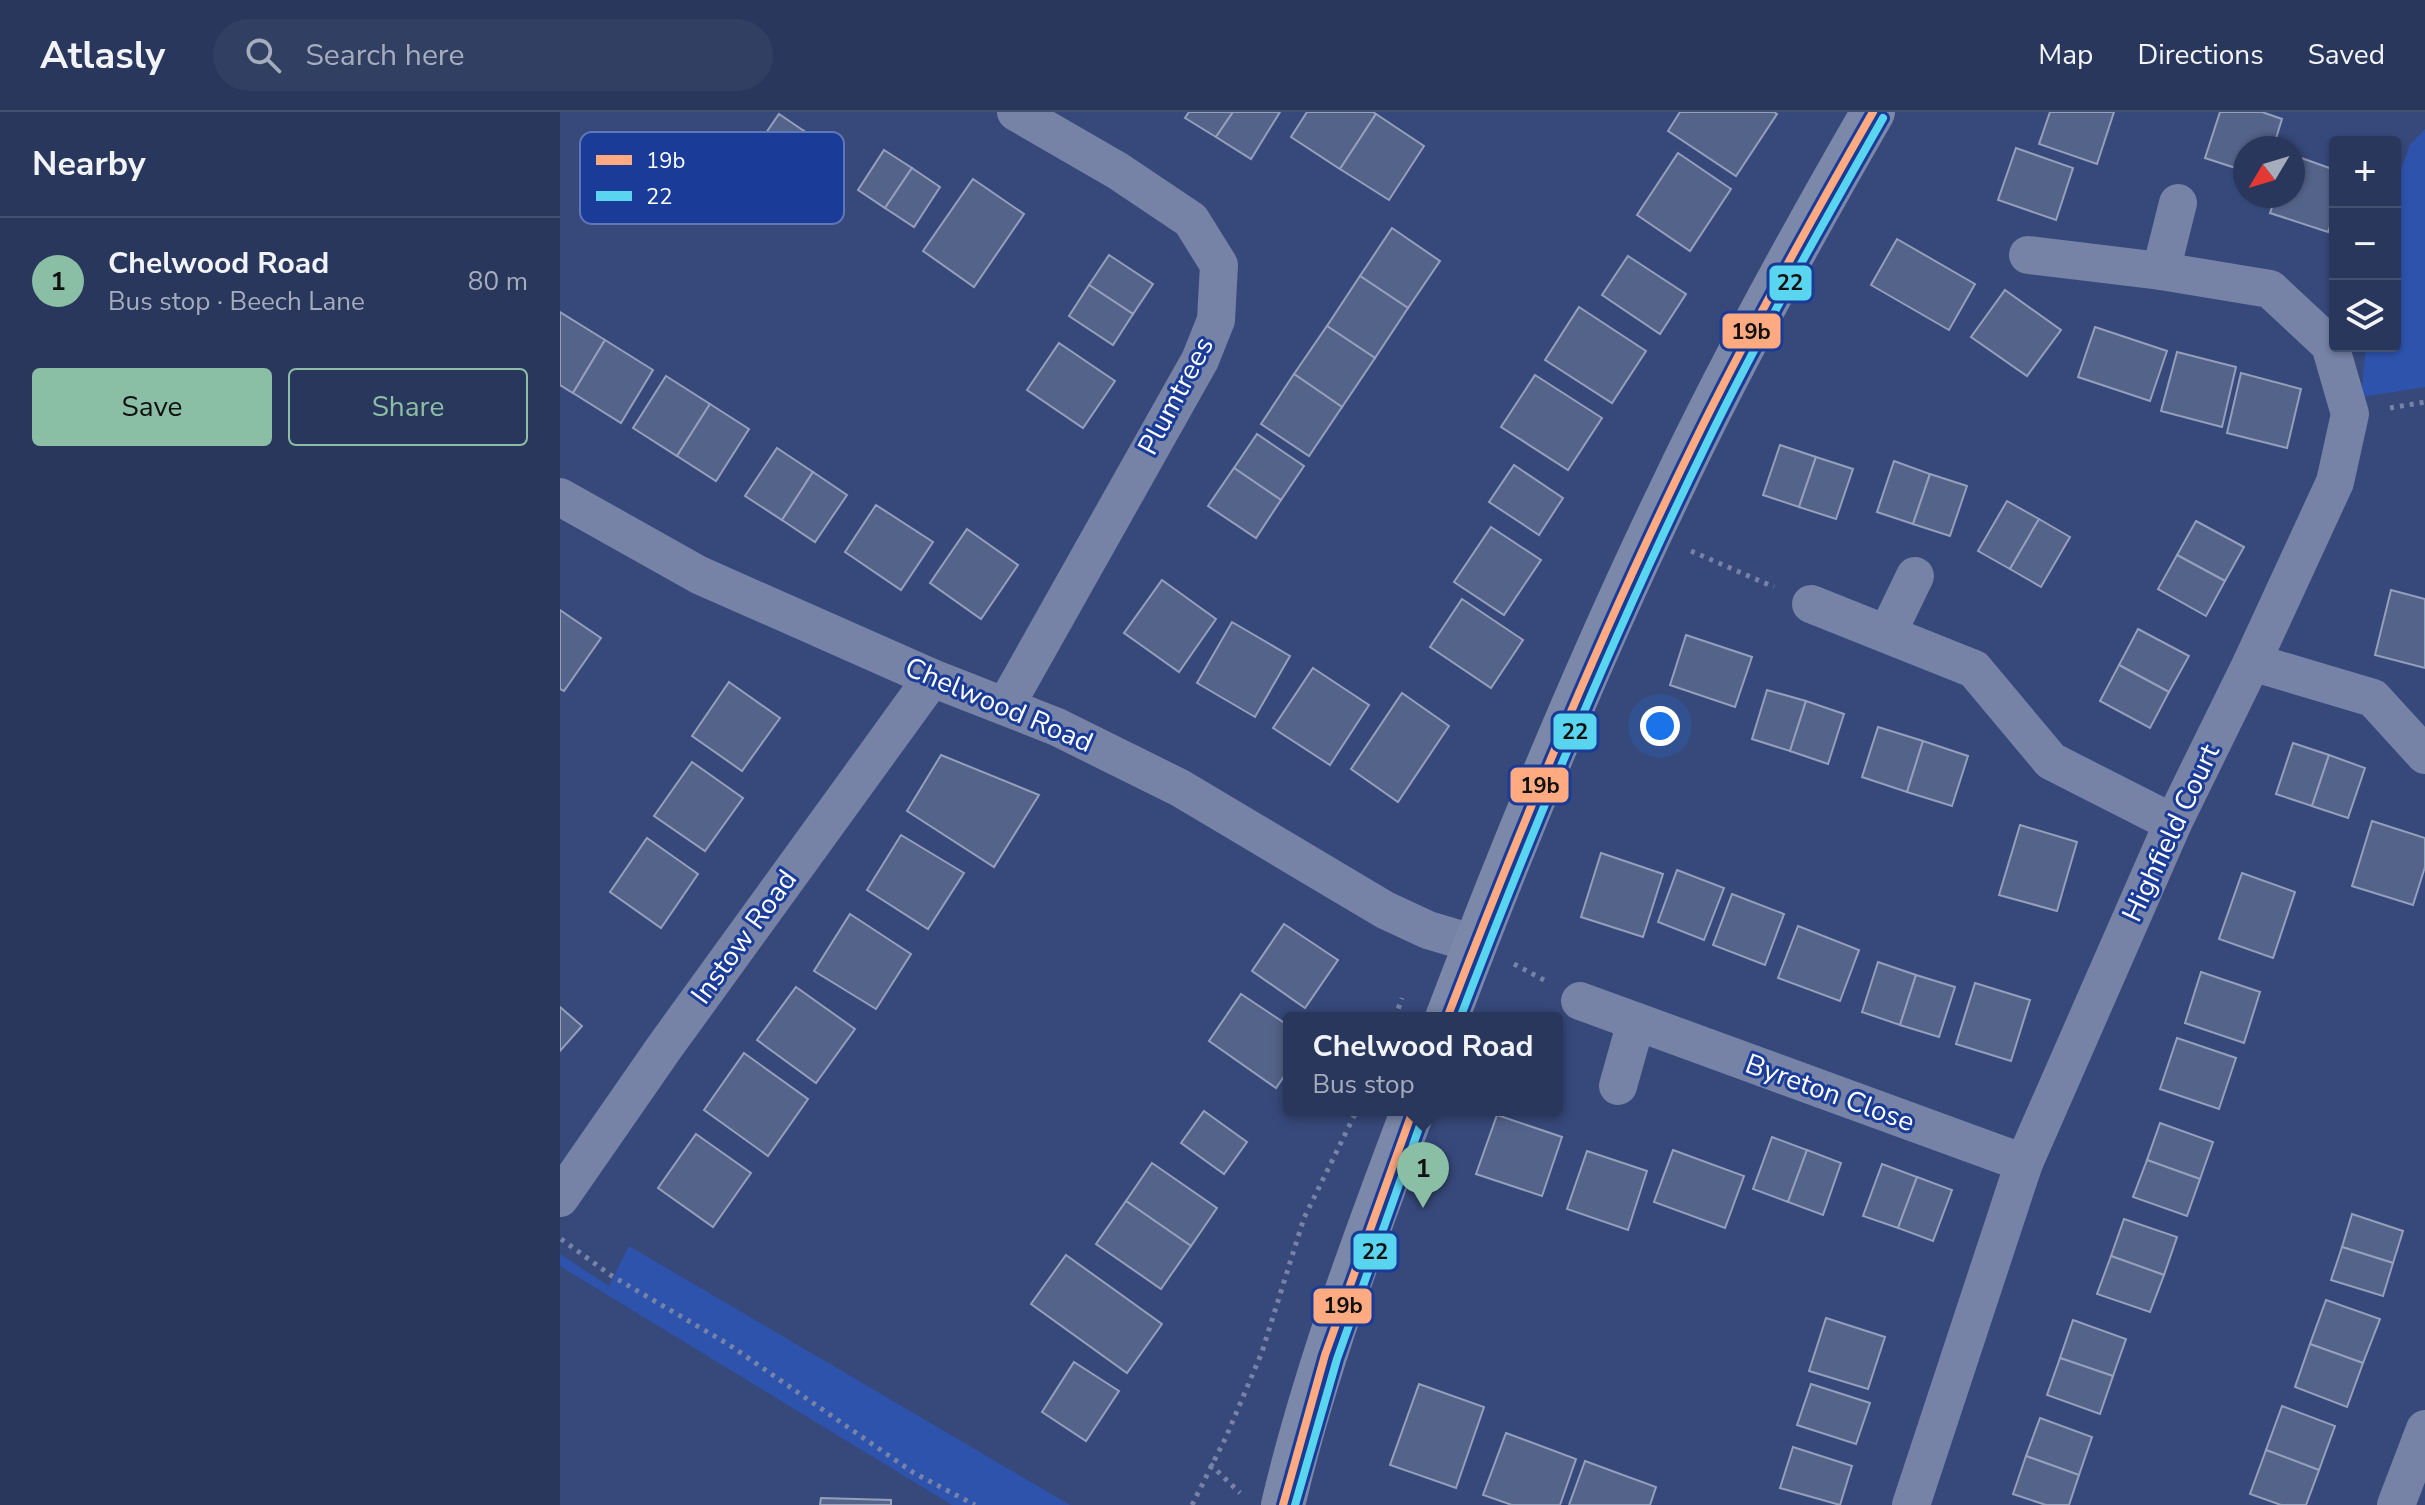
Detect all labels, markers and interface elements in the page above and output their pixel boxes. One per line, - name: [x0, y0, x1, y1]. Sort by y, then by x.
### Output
- search box: [213, 19, 773, 91]
- text: Atlasly: [40, 30, 165, 81]
- icon: search: [241, 33, 285, 77]
- text: Search here: [305, 35, 464, 76]
- text: Map: [2038, 36, 2093, 74]
- text: Directions: [2137, 36, 2264, 74]
- text: Saved: [2308, 36, 2385, 74]
- legend: [580, 132, 844, 224]
- north arrow: [2233, 136, 2305, 208]
- map controls: [2329, 136, 2401, 352]
- button: +: [2329, 136, 2401, 208]
- text: Nearby: [32, 141, 146, 187]
- text: 19b: [646, 146, 685, 176]
- text: 22: [646, 182, 672, 212]
- button: −: [2329, 208, 2401, 280]
- text: Chelwood Road: [108, 243, 329, 284]
- text: 1: [50, 264, 66, 299]
- text: 80 m: [468, 264, 528, 299]
- line badge: 22: [1768, 264, 1813, 302]
- text: 22: [1777, 268, 1803, 298]
- button: layers: [2329, 280, 2401, 352]
- text: Bus stop · Beech Lane: [108, 284, 365, 319]
- line badge: 19b: [1721, 312, 1782, 350]
- text: 19b: [1731, 317, 1771, 347]
- street label: Plumtrees: [1129, 330, 1223, 462]
- button: Save: [32, 368, 272, 446]
- button: Share: [288, 368, 528, 446]
- street label: Chelwood Road: [899, 648, 1099, 762]
- your location: [1640, 706, 1680, 746]
- line badge: 22: [1552, 712, 1598, 751]
- text: 22: [1562, 717, 1588, 747]
- street label: Highfield Court: [2113, 738, 2229, 928]
- line badge: 19b: [1509, 766, 1570, 804]
- text: 19b: [1520, 771, 1560, 801]
- street label: Instow Road: [682, 862, 806, 1012]
- popup: [1283, 1012, 1563, 1116]
- text: Chelwood Road: [1312, 1026, 1534, 1067]
- street label: Byreton Close: [1740, 1045, 1920, 1141]
- text: Bus stop: [1312, 1067, 1415, 1102]
- pin: 1: [1397, 1142, 1449, 1208]
- line badge: 22: [1352, 1232, 1398, 1271]
- text: 22: [1362, 1237, 1388, 1267]
- line badge: 19b: [1312, 1287, 1373, 1325]
- text: 19b: [1323, 1291, 1363, 1321]

